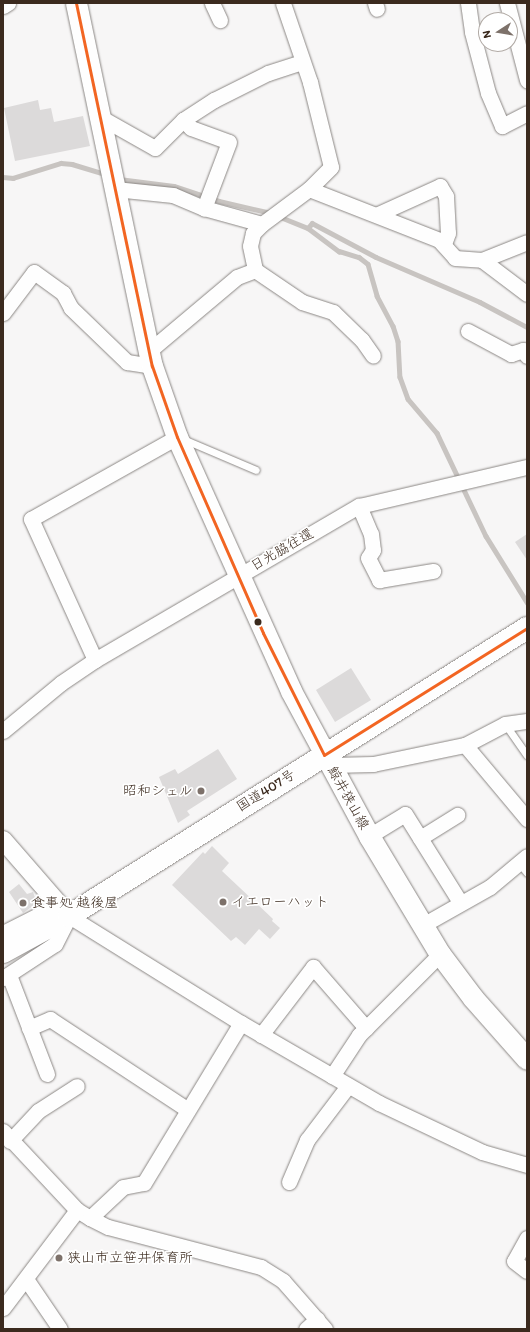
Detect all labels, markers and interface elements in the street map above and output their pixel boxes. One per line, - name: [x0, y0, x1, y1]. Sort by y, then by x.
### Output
- north arrow: [478, 12, 518, 52]
- text: N: [480, 29, 494, 39]
- street label: 日光脇往還: [247, 525, 317, 575]
- unlabelled marker: [253, 617, 263, 627]
- street label: 鯨井狭山線: [324, 763, 372, 833]
- street label: 国道407号: [234, 766, 298, 816]
- place label: 昭和シェル: [123, 783, 193, 799]
- marker: 昭和シェル: [196, 786, 206, 796]
- place label: イエローハット: [231, 894, 329, 910]
- place label: 食事処 越後屋: [31, 895, 118, 911]
- marker: イエローハット: [218, 897, 228, 907]
- marker: 食事処 越後屋: [18, 898, 28, 908]
- place label: 狭山市立笹井保育所: [67, 1250, 193, 1266]
- marker: 狭山市立笹井保育所: [54, 1253, 64, 1263]

